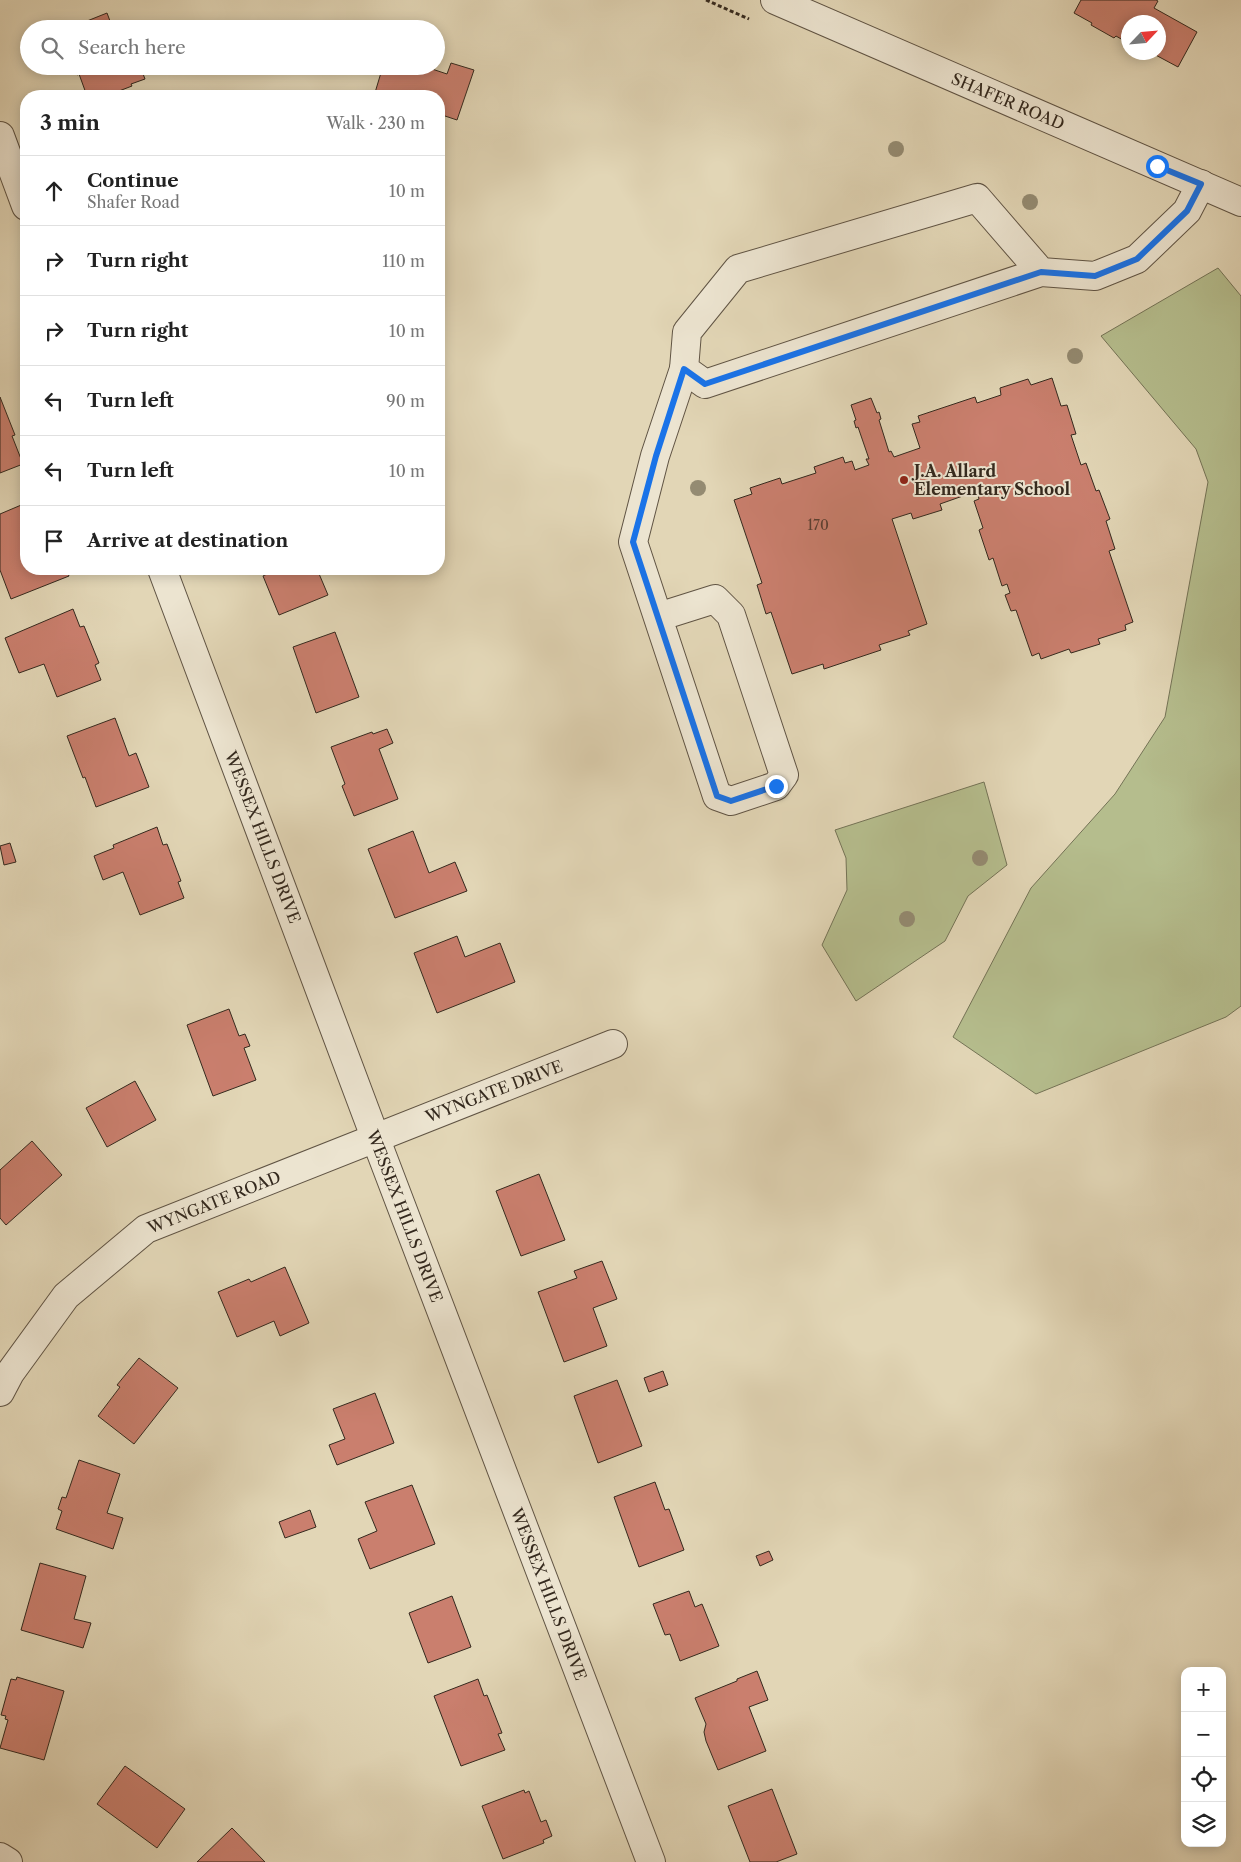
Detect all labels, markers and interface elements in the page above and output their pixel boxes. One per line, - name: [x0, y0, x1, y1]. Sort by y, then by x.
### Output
- north arrow: [1121, 15, 1166, 60]
- search box: [20, 20, 445, 75]
- icon: search: [38, 34, 66, 62]
- text: Search here: [78, 36, 186, 59]
- street label: SHAFER ROAD: [948, 68, 1068, 134]
- text: 3 min: [40, 110, 100, 135]
- text: Walk · 230 m: [326, 113, 425, 133]
- route start: [1146, 155, 1169, 178]
- text: Continue: [87, 169, 179, 192]
- icon: ahead: [40, 177, 68, 205]
- text: 10 m: [389, 181, 425, 201]
- text: Shafer Road: [87, 192, 180, 212]
- icon: right: [40, 247, 68, 275]
- text: Turn right: [87, 249, 188, 272]
- text: 110 m: [382, 251, 425, 271]
- icon: right: [40, 317, 68, 345]
- text: Turn right: [87, 319, 188, 342]
- text: 10 m: [389, 321, 425, 341]
- icon: left: [40, 387, 68, 415]
- text: Turn left: [87, 389, 174, 412]
- text: 90 m: [386, 391, 425, 411]
- icon: left: [40, 457, 68, 485]
- text: Turn left: [87, 459, 174, 482]
- text: 10 m: [389, 461, 425, 481]
- place label: J.A. Allard Elementary School: [911, 461, 1070, 499]
- marker: J.A. Allard Elementary School: [898, 474, 910, 486]
- house number: 170: [807, 516, 829, 534]
- icon: arrive: [40, 527, 68, 555]
- text: Arrive at destination: [87, 529, 288, 552]
- street label: WESSEX HILLS DRIVE: [221, 747, 305, 926]
- route end: [765, 775, 788, 798]
- street label: WYNGATE DRIVE: [422, 1056, 566, 1127]
- street label: WESSEX HILLS DRIVE: [363, 1126, 447, 1305]
- street label: WYNGATE ROAD: [144, 1166, 283, 1238]
- street label: WESSEX HILLS DRIVE: [507, 1504, 591, 1683]
- map controls: [1181, 1667, 1226, 1847]
- button: +: [1181, 1667, 1226, 1712]
- button: −: [1181, 1712, 1226, 1757]
- button: locate: [1181, 1757, 1226, 1802]
- button: layers: [1181, 1802, 1226, 1847]

